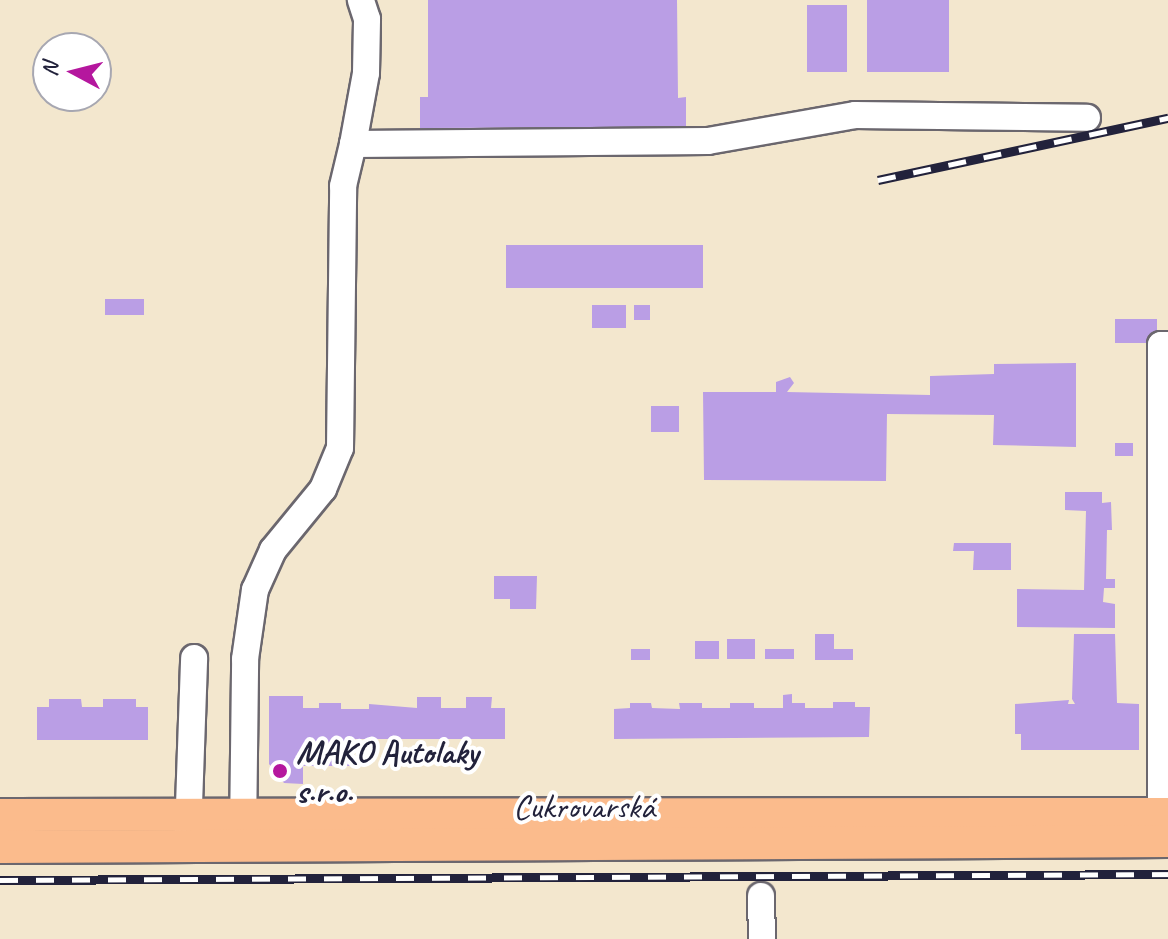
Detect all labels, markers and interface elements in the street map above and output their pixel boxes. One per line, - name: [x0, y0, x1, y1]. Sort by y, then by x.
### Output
- north arrow: [32, 32, 112, 112]
- text: N: [35, 61, 65, 78]
- place label: MAKO Autolaky s.r.o.: [296, 731, 478, 810]
- marker: MAKO Autolaky s.r.o.: [271, 762, 289, 780]
- street label: Cukrovarská: [513, 787, 655, 827]

